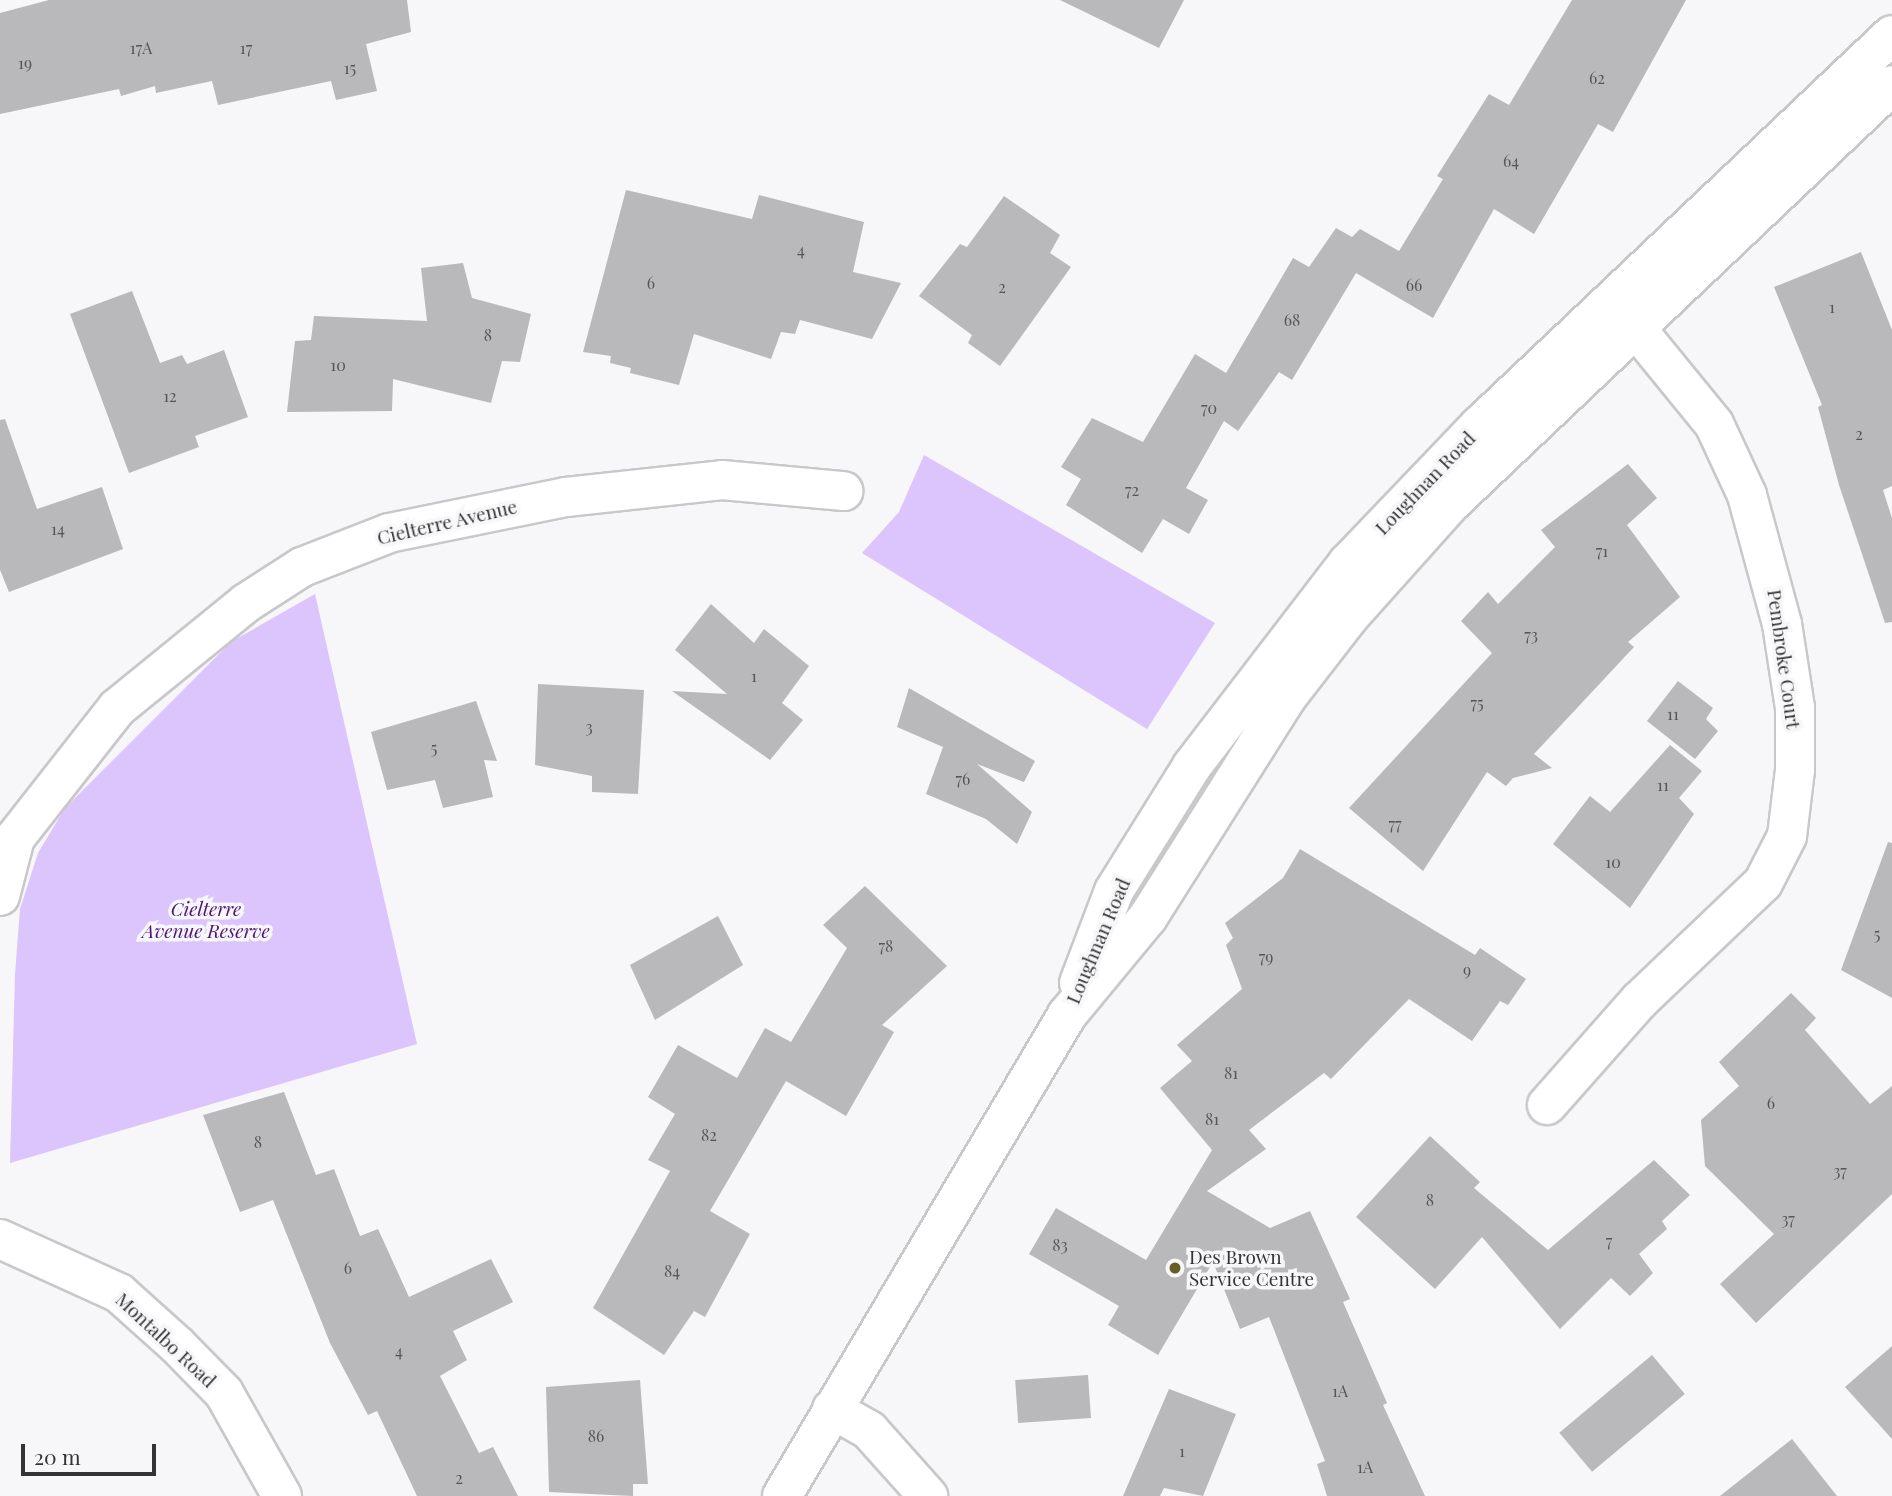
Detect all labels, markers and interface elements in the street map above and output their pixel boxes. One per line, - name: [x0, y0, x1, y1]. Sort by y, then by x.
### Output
- house number: 17A: [130, 38, 152, 58]
- house number: 17: [240, 38, 252, 58]
- house number: 19: [18, 53, 32, 73]
- house number: 15: [344, 58, 356, 78]
- house number: 62: [1589, 68, 1605, 88]
- house number: 64: [1503, 151, 1519, 171]
- house number: 4: [797, 240, 805, 260]
- house number: 6: [647, 273, 655, 293]
- house number: 66: [1406, 275, 1422, 295]
- house number: 2: [998, 277, 1006, 297]
- house number: 1: [1829, 297, 1835, 317]
- house number: 68: [1284, 310, 1300, 330]
- house number: 8: [484, 325, 492, 345]
- house number: 10: [330, 355, 346, 375]
- house number: 12: [163, 386, 177, 406]
- house number: 70: [1201, 398, 1217, 418]
- house number: 2: [1855, 424, 1863, 444]
- street label: Loughnan Road: [1370, 427, 1480, 539]
- house number: 72: [1125, 480, 1139, 500]
- street label: Cielterre Avenue: [374, 495, 520, 549]
- house number: 14: [51, 519, 65, 539]
- house number: 71: [1596, 541, 1608, 561]
- street label: Pembroke Court: [1763, 588, 1805, 730]
- house number: 73: [1524, 625, 1538, 645]
- house number: 1: [751, 666, 757, 686]
- house number: 75: [1470, 693, 1484, 713]
- house number: 11: [1667, 704, 1679, 724]
- house number: 3: [585, 717, 593, 737]
- house number: 5: [431, 738, 437, 758]
- house number: 76: [956, 769, 970, 789]
- house number: 11: [1657, 775, 1669, 795]
- house number: 77: [1389, 814, 1401, 834]
- house number: 10: [1605, 852, 1621, 872]
- street label: Loughnan Road: [1061, 875, 1135, 1007]
- park label: Cielterre Avenue Reserve: [142, 898, 270, 942]
- house number: 5: [1874, 924, 1880, 944]
- house number: 78: [879, 936, 893, 956]
- house number: 79: [1259, 947, 1273, 967]
- house number: 9: [1463, 960, 1471, 980]
- house number: 81: [1224, 1063, 1238, 1083]
- house number: 6: [1767, 1093, 1775, 1113]
- house number: 81: [1205, 1109, 1219, 1129]
- house number: 82: [701, 1125, 717, 1145]
- house number: 8: [254, 1132, 262, 1152]
- house number: 37: [1833, 1161, 1847, 1181]
- house number: 8: [1426, 1190, 1434, 1210]
- house number: 37: [1781, 1209, 1795, 1229]
- house number: 7: [1606, 1231, 1612, 1251]
- house number: 83: [1052, 1235, 1068, 1255]
- place label: Des Brown Service Centre: [1189, 1246, 1314, 1290]
- house number: 6: [344, 1258, 352, 1278]
- marker: Des Brown Service Centre: [1167, 1260, 1183, 1276]
- house number: 84: [664, 1261, 680, 1281]
- street label: Montalbo Road: [111, 1288, 221, 1392]
- house number: 4: [395, 1341, 403, 1361]
- house number: 1A: [1332, 1381, 1348, 1401]
- house number: 86: [588, 1426, 604, 1446]
- scale bar: [24, 1430, 159, 1474]
- house number: 1: [1179, 1441, 1185, 1461]
- text: 20 m: [34, 1442, 81, 1470]
- house number: 1A: [1357, 1457, 1373, 1477]
- house number: 2: [455, 1468, 463, 1488]

